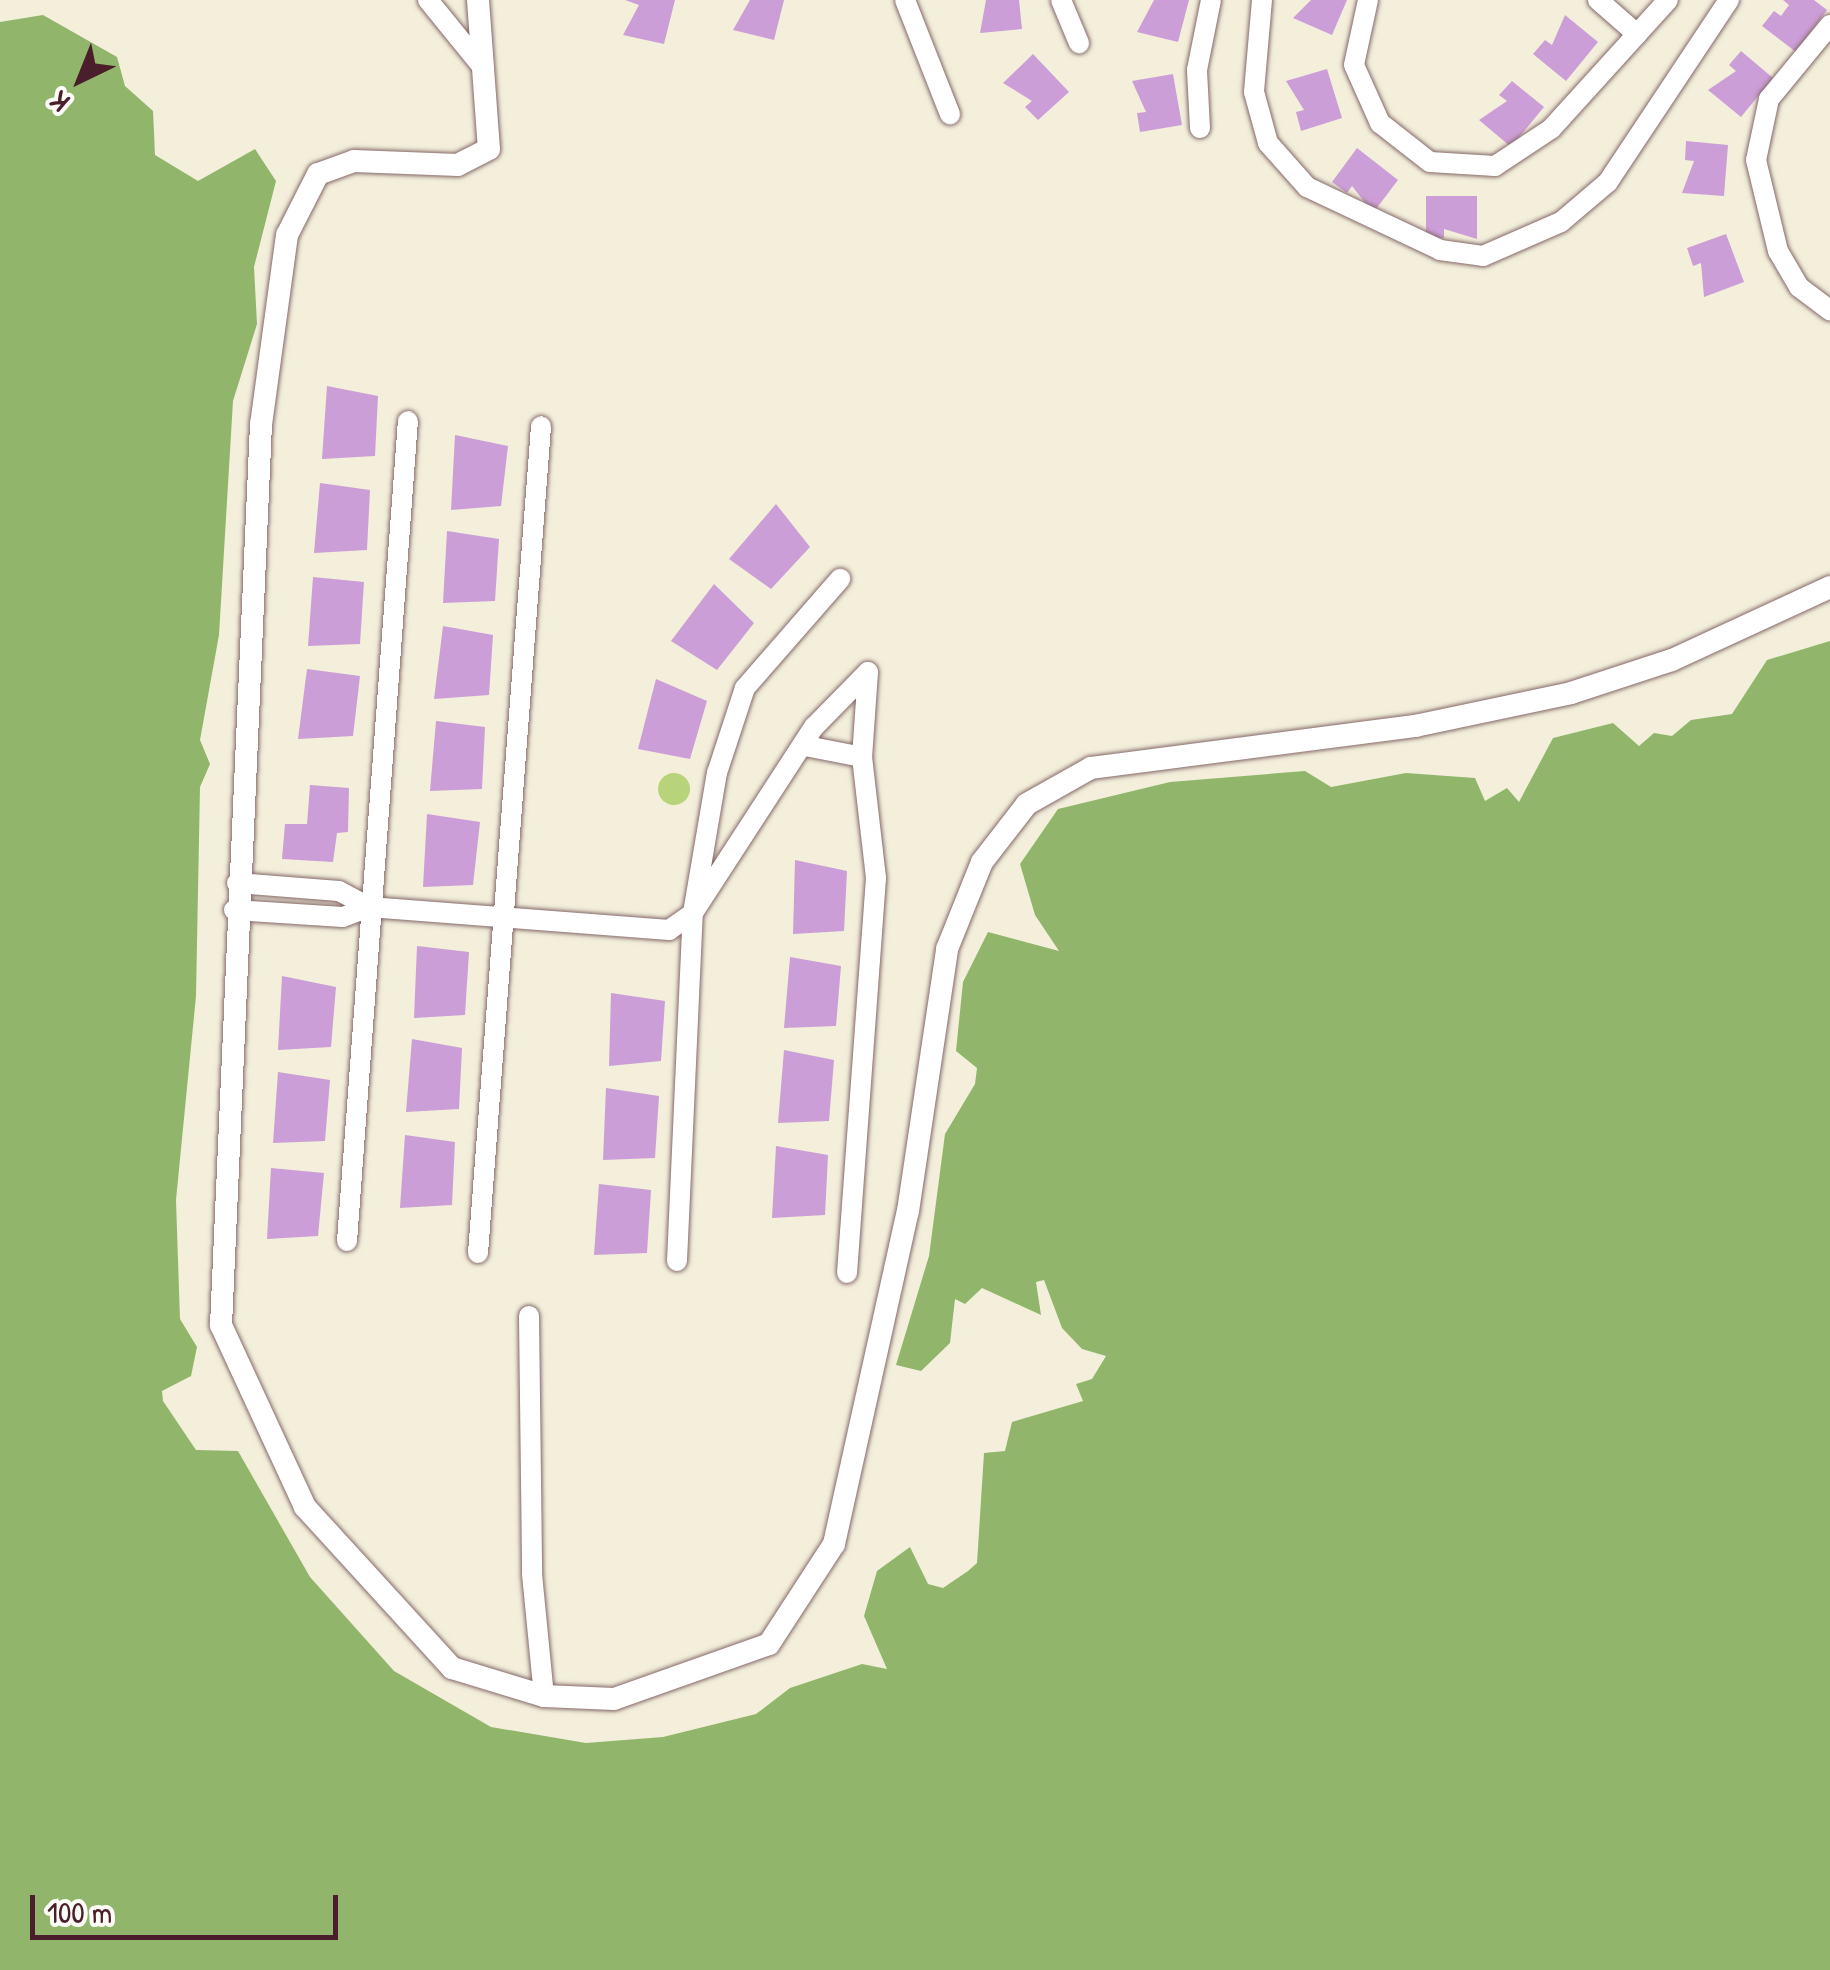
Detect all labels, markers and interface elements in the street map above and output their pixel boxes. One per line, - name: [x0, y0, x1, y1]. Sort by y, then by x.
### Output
- north arrow: [30, 30, 130, 130]
- text: K: [41, 83, 78, 121]
- scale bar: [35, 1875, 342, 1937]
- text: 100 m: [47, 1892, 112, 1932]

